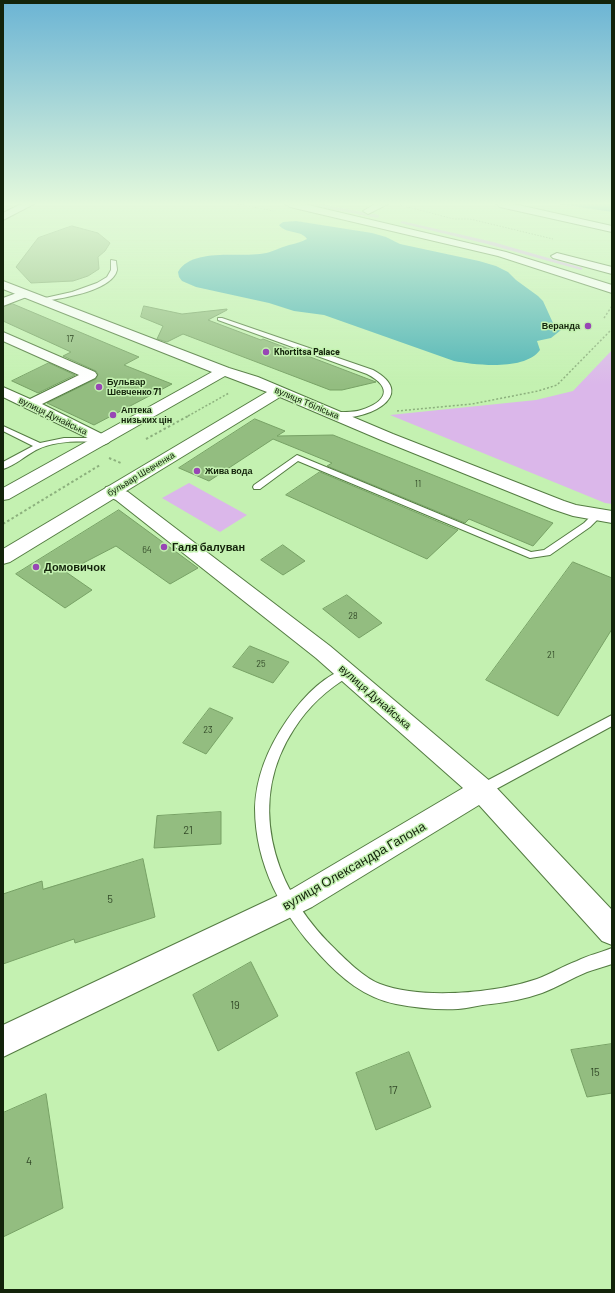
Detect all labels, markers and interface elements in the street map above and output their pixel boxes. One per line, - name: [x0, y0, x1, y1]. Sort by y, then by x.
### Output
- place label: Веранда: [542, 321, 580, 331]
- marker: Веранда: [583, 321, 593, 331]
- house number: 17: [66, 334, 74, 344]
- marker: Khortitsa Palace: [261, 347, 271, 357]
- place label: Khortitsa Palace: [274, 347, 340, 357]
- place label: Бульвар Шевченко 71: [107, 377, 161, 398]
- marker: Бульвар Шевченко 71: [94, 382, 104, 392]
- street label: вулиця Тбіліська: [273, 385, 341, 421]
- street label: вулиця Дунайська: [17, 395, 89, 437]
- place label: Аптека низьких цін: [121, 405, 172, 426]
- marker: Аптека низьких цін: [108, 410, 118, 420]
- street label: бульвар Шевченка: [105, 450, 177, 498]
- marker: Жива вода: [192, 466, 202, 476]
- place label: Жива вода: [205, 466, 252, 476]
- house number: 11: [415, 479, 421, 489]
- place label: Галя балуван: [172, 540, 245, 554]
- marker: Галя балуван: [159, 542, 169, 552]
- house number: 64: [142, 545, 152, 555]
- place label: Домовичок: [44, 560, 105, 574]
- marker: Домовичок: [31, 562, 41, 572]
- house number: 28: [348, 611, 358, 621]
- house number: 21: [547, 650, 555, 660]
- house number: 25: [256, 659, 266, 669]
- street label: вулиця Дунайська: [336, 662, 414, 732]
- house number: 23: [203, 725, 213, 735]
- street label: вулиця Олександра Гапона: [279, 818, 429, 914]
- house number: 21: [183, 823, 193, 837]
- house number: 5: [107, 892, 113, 906]
- house number: 19: [230, 998, 240, 1012]
- house number: 15: [590, 1065, 600, 1079]
- house number: 17: [388, 1083, 398, 1097]
- house number: 4: [26, 1154, 32, 1168]

